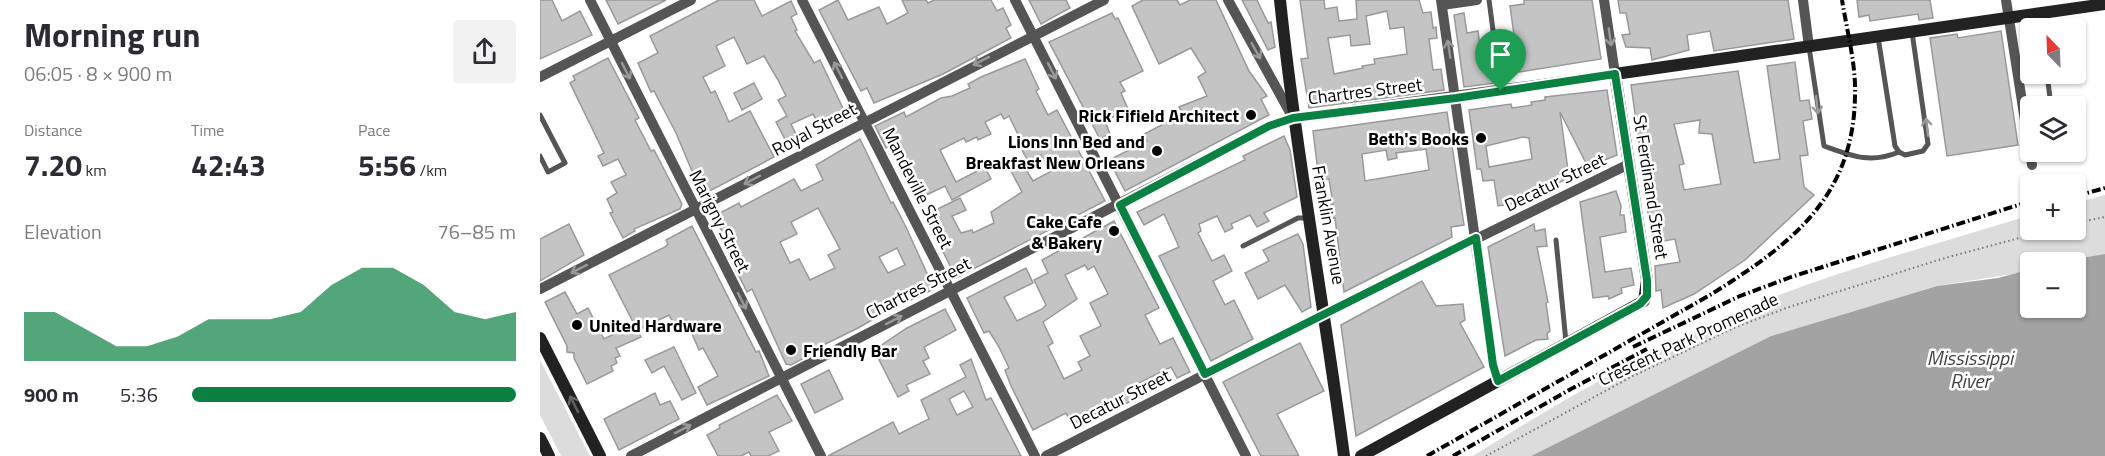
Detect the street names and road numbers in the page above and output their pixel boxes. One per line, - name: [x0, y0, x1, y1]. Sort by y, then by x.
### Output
- street label: Chartres Street: [1306, 71, 1424, 111]
- street label: Royal Street: [767, 95, 862, 163]
- street label: St Ferdinand Street: [1626, 113, 1676, 262]
- street label: Mandeville Street: [876, 123, 960, 254]
- street label: Decatur Street: [1500, 145, 1611, 218]
- street label: Franklin Avenue: [1305, 163, 1353, 287]
- street label: Marigny Street: [683, 165, 758, 278]
- street label: Chartres Street: [861, 250, 976, 326]
- street label: Crescent Park Promenade: [1593, 285, 1783, 393]
- street label: Decatur Street: [1065, 362, 1176, 436]

